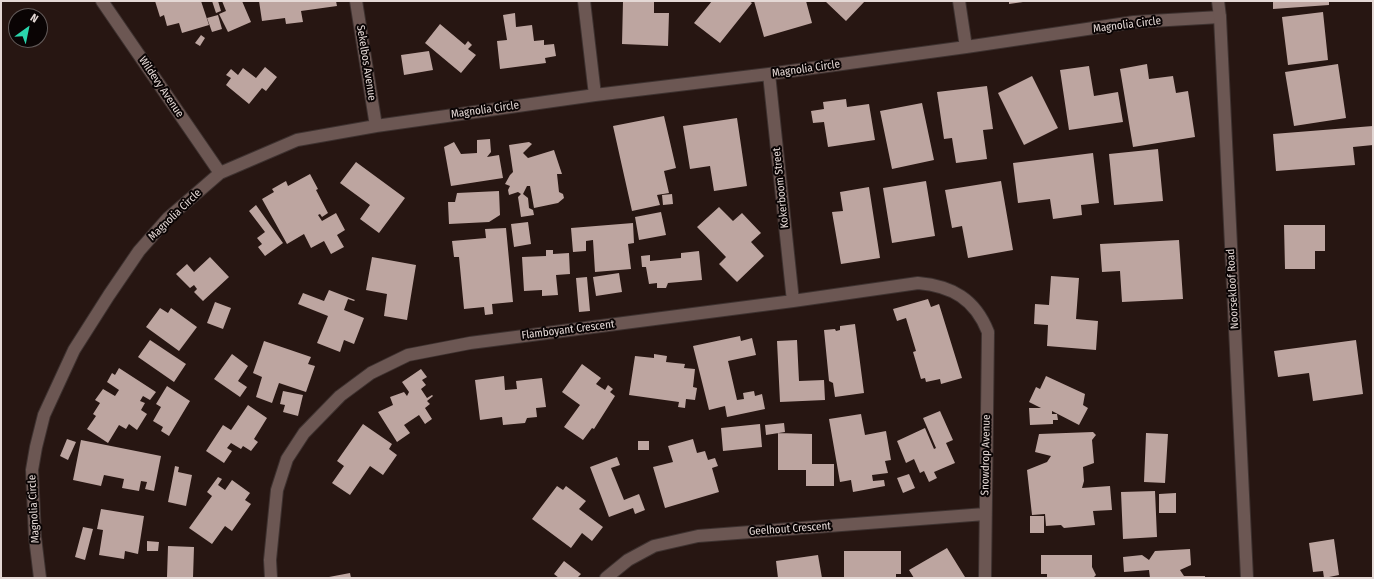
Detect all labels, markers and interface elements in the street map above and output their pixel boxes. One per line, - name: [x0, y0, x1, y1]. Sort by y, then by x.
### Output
- north arrow: [8, 8, 48, 48]
- text: N: [28, 11, 41, 26]
- street label: Magnolia Circle: [1092, 14, 1162, 36]
- street label: Sekelbos Avenue: [354, 24, 378, 102]
- street label: Wildevy Avenue: [136, 54, 186, 120]
- street label: Magnolia Circle: [771, 58, 841, 80]
- street label: Magnolia Circle: [450, 99, 520, 121]
- street label: Kokerboom Street: [770, 147, 792, 229]
- street label: Magnolia Circle: [146, 186, 204, 244]
- street label: Noorsekloof Road: [1224, 249, 1242, 329]
- street label: Flamboyant Crescent: [521, 318, 615, 342]
- street label: Snowdrop Avenue: [979, 414, 993, 496]
- street label: Magnolia Circle: [26, 475, 42, 543]
- street label: Geelhout Crescent: [749, 520, 831, 538]

